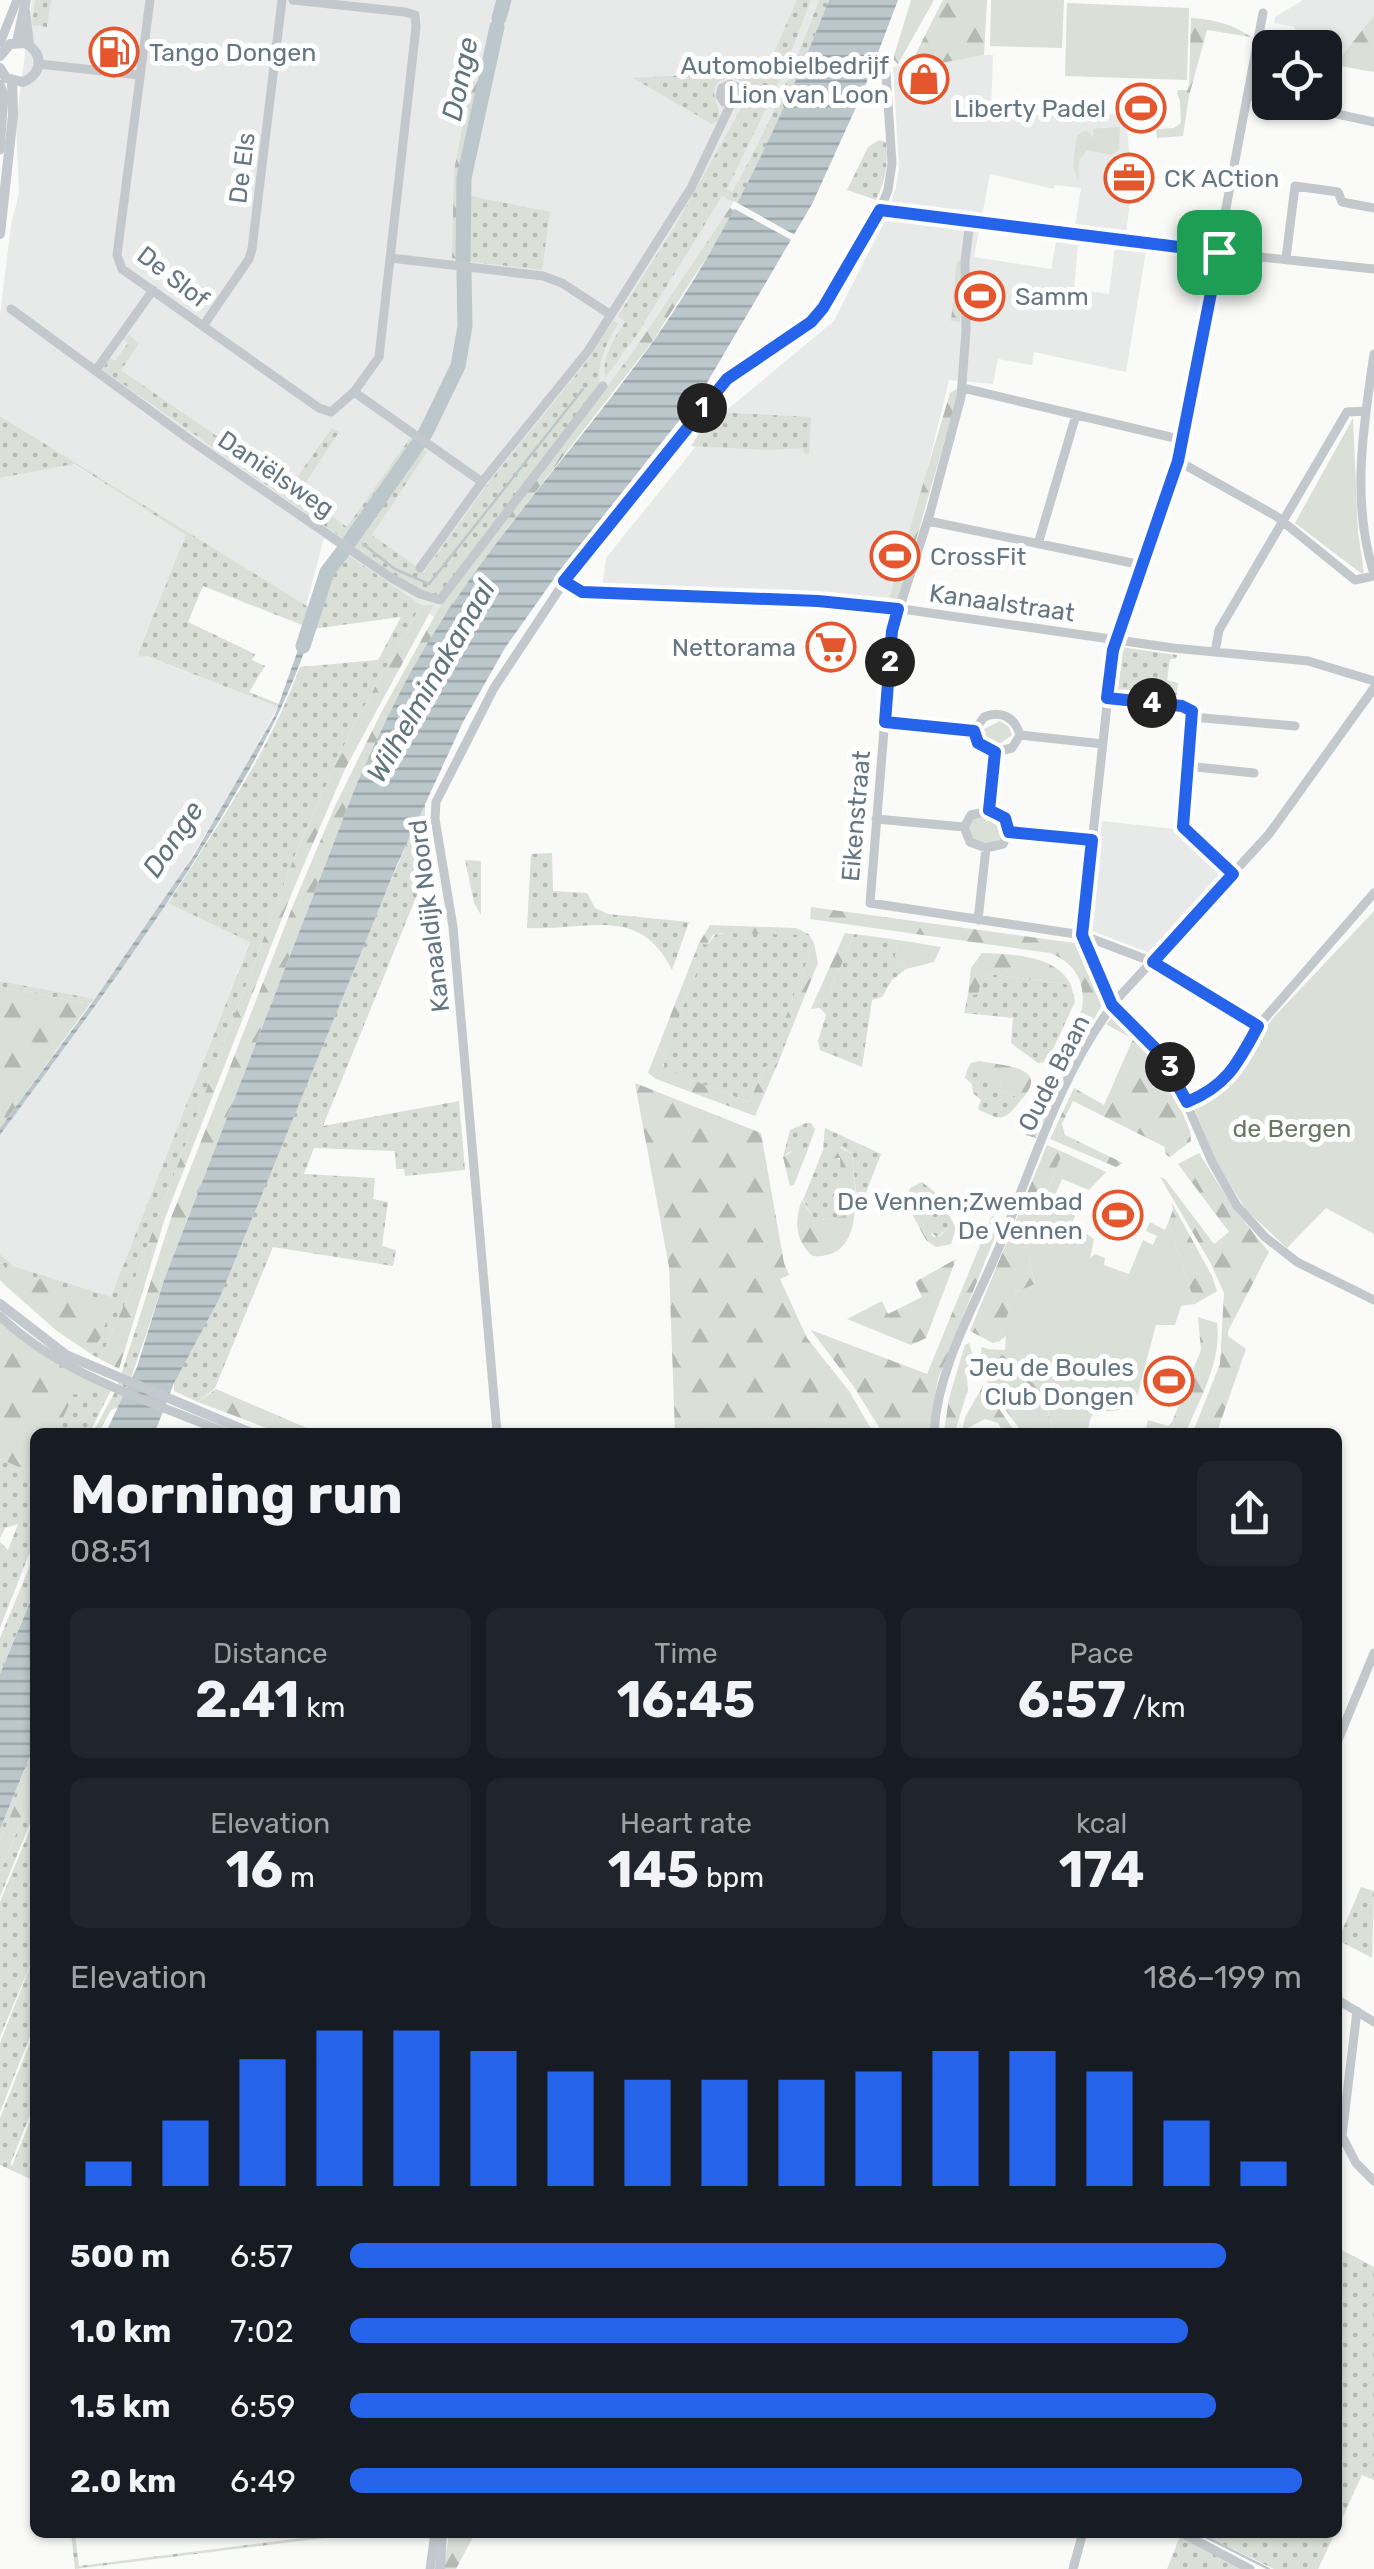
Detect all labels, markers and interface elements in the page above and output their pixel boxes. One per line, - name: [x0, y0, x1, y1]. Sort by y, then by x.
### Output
- fuel station icon: Tango Dongen: [88, 26, 140, 78]
- map controls: [1252, 30, 1342, 120]
- button: locate: [1252, 30, 1342, 120]
- water label: Donge: [435, 34, 485, 124]
- place label: Tango Dongen: [149, 38, 316, 67]
- place label: Automobielbedrijf Lion van Loon: [680, 51, 889, 109]
- shop icon: Automobielbedrijf Lion van Loon: [898, 53, 950, 105]
- sports icon: Liberty Padel: [1115, 82, 1167, 134]
- place label: Liberty Padel: [954, 94, 1106, 123]
- street label: De Els: [223, 131, 261, 205]
- office icon: CK ACtion: [1103, 152, 1155, 204]
- place label: CK ACtion: [1164, 164, 1279, 193]
- pin: [1177, 210, 1262, 295]
- icon: arrive: [1192, 225, 1247, 280]
- street label: De Slof: [131, 240, 215, 314]
- sports icon: Samm: [954, 270, 1006, 322]
- place label: Samm: [1015, 282, 1089, 311]
- pin: 1: [677, 383, 727, 433]
- text: 1: [695, 391, 709, 424]
- street label: Daniëlsweg: [213, 425, 339, 523]
- sports icon: CrossFit: [869, 530, 921, 582]
- place label: CrossFit: [930, 542, 1026, 571]
- water label: Wilhelminakanaal: [360, 573, 503, 788]
- street label: Kanaalstraat: [927, 578, 1077, 628]
- supermarket icon: Nettorama: [805, 621, 857, 673]
- place label: Nettorama: [672, 633, 796, 662]
- pin: 2: [865, 637, 915, 687]
- text: 2: [881, 645, 899, 678]
- pin: 4: [1127, 678, 1177, 728]
- text: 4: [1142, 686, 1162, 719]
- street label: Eikenstraat: [836, 749, 876, 883]
- water label: Donge: [136, 794, 211, 883]
- street label: Kanaaldijk Noord: [403, 818, 455, 1014]
- street label: Oude Baan: [1012, 1010, 1096, 1136]
- pin: 3: [1145, 1042, 1195, 1092]
- text: 3: [1161, 1050, 1179, 1083]
- park label: de Bergen: [1232, 1114, 1352, 1143]
- place label: De Vennen;Zwembad De Vennen: [837, 1187, 1083, 1245]
- sports icon: De Vennen;Zwembad De Vennen: [1092, 1189, 1144, 1241]
- place label: Jeu de Boules Club Dongen: [969, 1353, 1134, 1411]
- sports icon: Jeu de Boules Club Dongen: [1143, 1355, 1195, 1407]
- button: share: [1197, 1461, 1302, 1566]
- text: Morning run: [70, 1462, 403, 1527]
- text: 08:51: [70, 1532, 151, 1570]
- text: Distance: [213, 1637, 328, 1670]
- text: Time: [654, 1637, 718, 1670]
- text: Pace: [1070, 1637, 1134, 1670]
- text: 2.41: [195, 1670, 299, 1730]
- text: 16:45: [617, 1670, 755, 1730]
- text: 6:57: [1018, 1670, 1126, 1730]
- text: km: [299, 1691, 345, 1724]
- text: /km: [1126, 1691, 1186, 1724]
- text: Elevation: [210, 1807, 330, 1840]
- text: Heart rate: [620, 1807, 752, 1840]
- text: kcal: [1076, 1807, 1127, 1840]
- text: 16: [226, 1840, 283, 1900]
- text: 145: [608, 1840, 699, 1900]
- text: 174: [1059, 1840, 1145, 1900]
- text: m: [283, 1861, 315, 1894]
- text: bpm: [699, 1861, 764, 1894]
- text: Elevation: [70, 1958, 207, 1996]
- text: 186–199 m: [1144, 1958, 1302, 1996]
- text: 500 m: [70, 2237, 170, 2275]
- text: 6:57: [230, 2237, 293, 2275]
- text: 1.0 km: [70, 2312, 171, 2350]
- text: 7:02: [230, 2312, 294, 2350]
- text: 1.5 km: [70, 2387, 171, 2425]
- text: 6:59: [230, 2387, 295, 2425]
- text: 2.0 km: [70, 2462, 176, 2500]
- text: 6:49: [230, 2462, 296, 2500]

